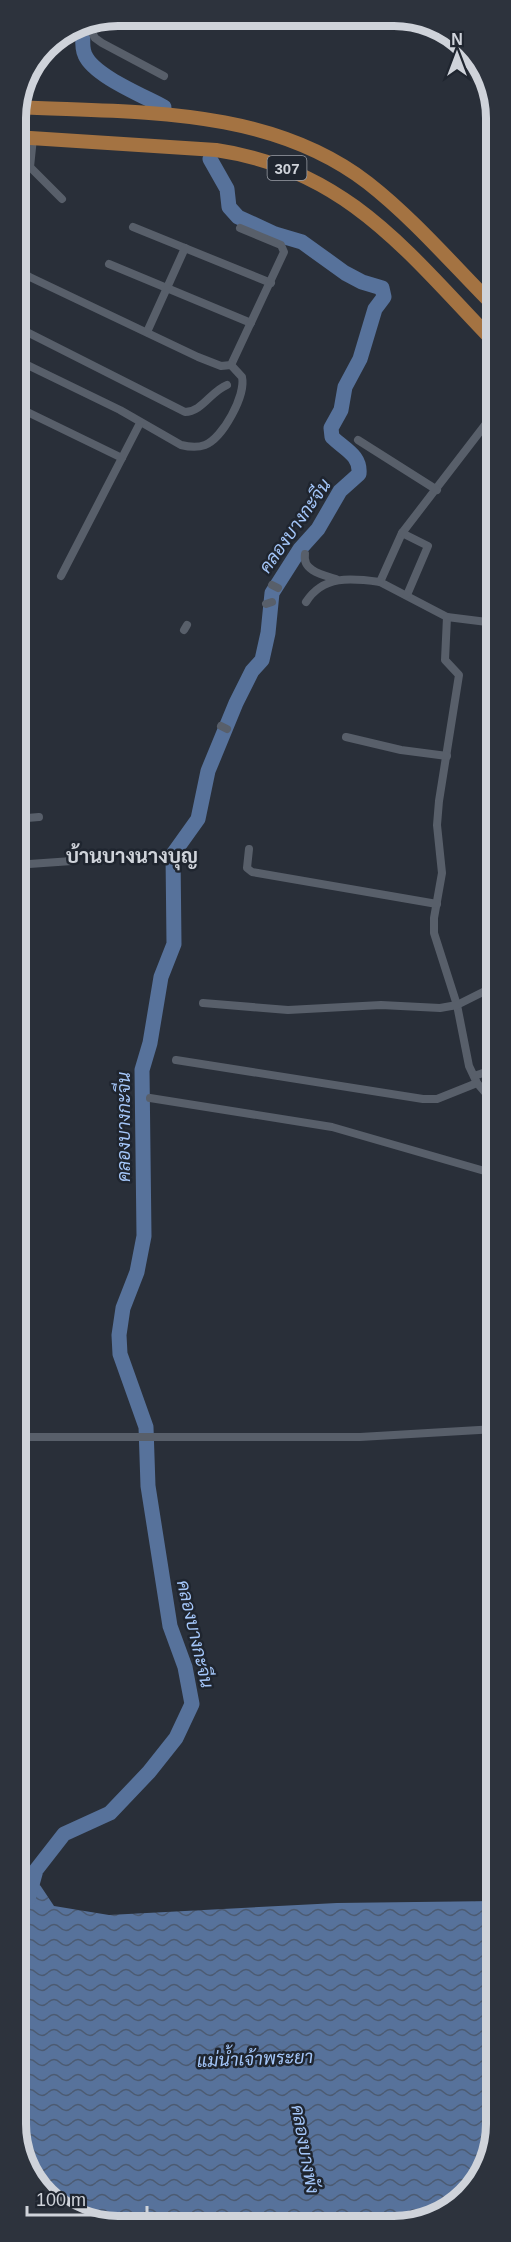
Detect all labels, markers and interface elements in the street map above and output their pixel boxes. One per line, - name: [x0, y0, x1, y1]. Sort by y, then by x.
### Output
- north arrow: [427, 24, 487, 84]
- text: N: [451, 31, 463, 48]
- road number: 307: [268, 156, 306, 180]
- water label: คลองบางกะจีน: [253, 473, 335, 577]
- district label: บ้านบางนางบุญ: [66, 843, 198, 871]
- water label: คลองบางกะจีน: [111, 1071, 134, 1182]
- water label: คลองบางกะจีน: [173, 1577, 220, 1690]
- water label: แม่น้ำเจ้าพระยา: [196, 2041, 314, 2071]
- water label: คลองบางพัง: [287, 2103, 324, 2195]
- scale bar: [27, 2179, 147, 2217]
- text: 100 m: [36, 2190, 86, 2210]

